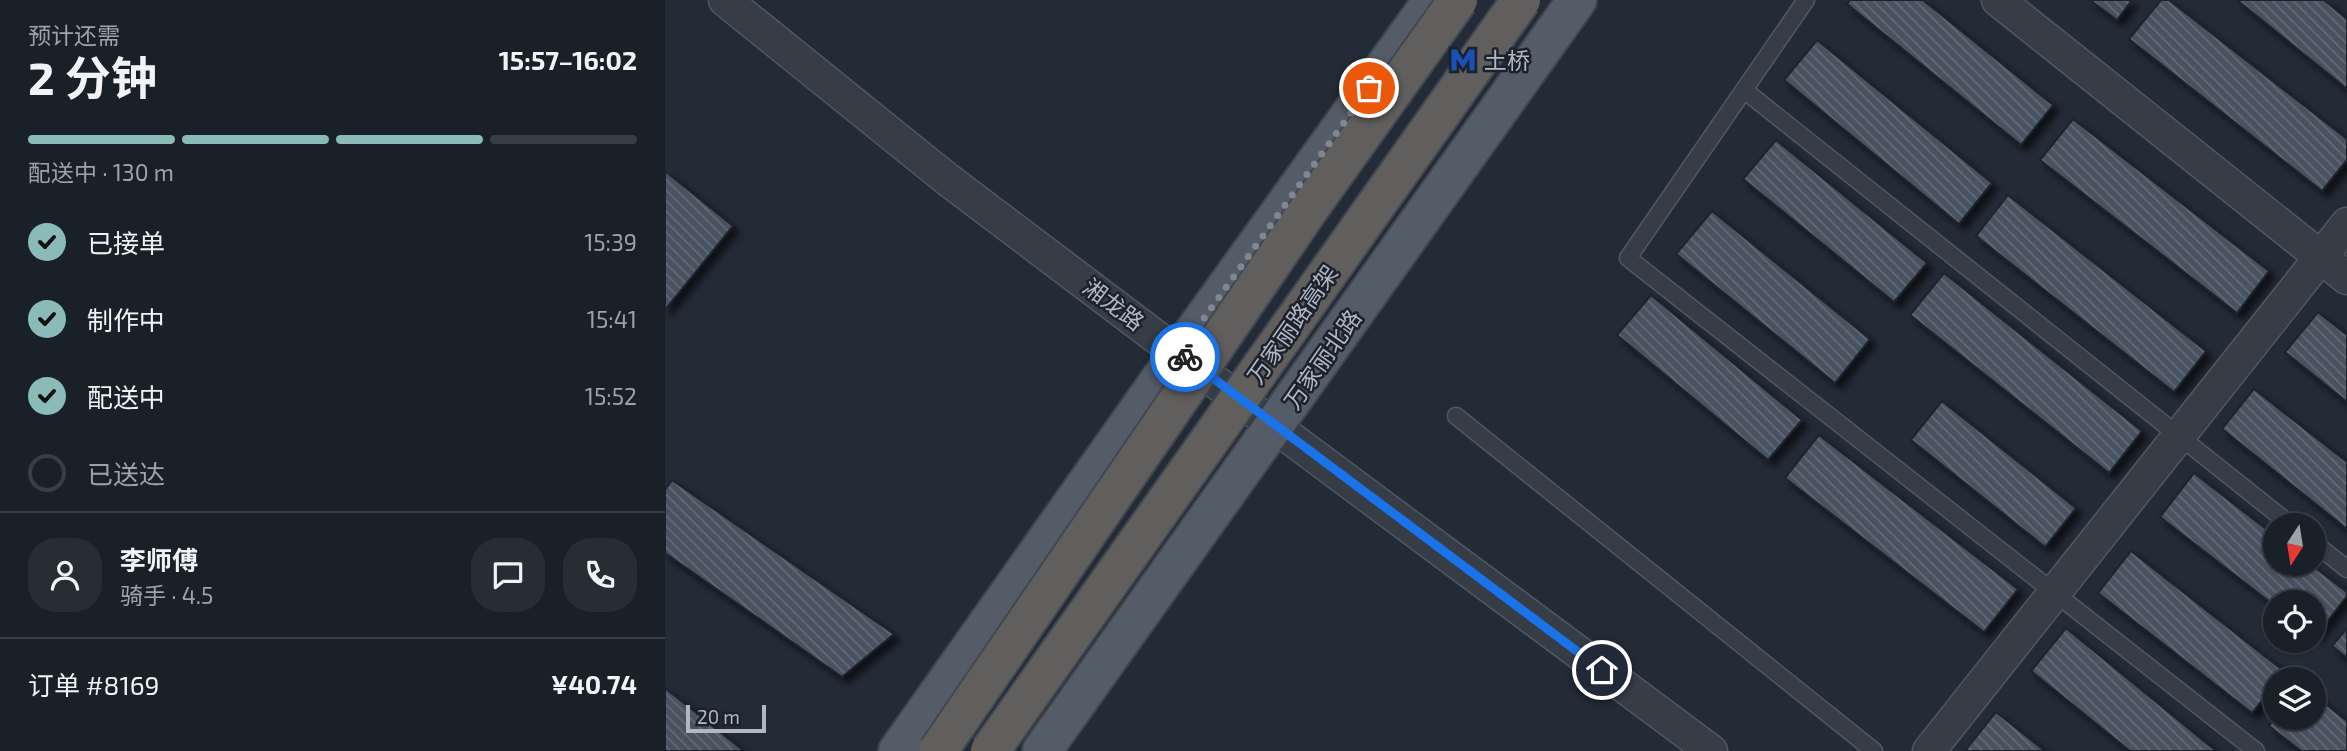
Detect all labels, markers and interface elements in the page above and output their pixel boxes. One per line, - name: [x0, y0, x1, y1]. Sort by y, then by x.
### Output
- text: 预计还需: [28, 21, 120, 49]
- text: 15:57–16:02: [499, 44, 637, 75]
- metro station icon: 土桥: [1448, 45, 1478, 75]
- place label: 土桥: [1484, 46, 1530, 74]
- text: 2 分钟: [28, 49, 157, 104]
- pin: [1339, 58, 1399, 118]
- icon: bag: [1350, 69, 1388, 107]
- text: 配送中 · 130 m: [28, 158, 174, 186]
- icon: check: [28, 223, 66, 261]
- text: 已接单: [87, 227, 165, 258]
- text: 15:39: [584, 228, 637, 256]
- street label: 万家丽路高架: [1241, 259, 1343, 389]
- street label: 湘龙路: [1078, 272, 1150, 336]
- icon: check: [28, 300, 66, 338]
- text: 制作中: [87, 304, 165, 335]
- street label: 万家丽北路: [1278, 304, 1366, 414]
- text: 15:41: [587, 305, 637, 333]
- courier: [1150, 322, 1220, 392]
- icon: bike: [1166, 338, 1204, 376]
- icon: check: [28, 377, 66, 415]
- text: 配送中: [87, 381, 165, 412]
- text: 15:52: [585, 382, 637, 410]
- text: 已送达: [87, 458, 165, 489]
- north arrow: [2263, 513, 2326, 576]
- map controls: [2263, 513, 2326, 730]
- button: person: [28, 538, 102, 612]
- button: chat: [471, 538, 545, 612]
- button: phone: [563, 538, 637, 612]
- text: 李师傅: [120, 544, 198, 575]
- text: 骑手 · 4.5: [120, 581, 213, 609]
- button: locate: [2263, 590, 2326, 653]
- pin: [1572, 640, 1632, 700]
- icon: home: [1583, 651, 1621, 689]
- button: layers: [2263, 667, 2326, 730]
- text: ¥40.74: [551, 668, 637, 699]
- text: 订单 #8169: [28, 669, 159, 700]
- scale bar: [686, 702, 767, 734]
- text: 20 m: [697, 705, 740, 728]

